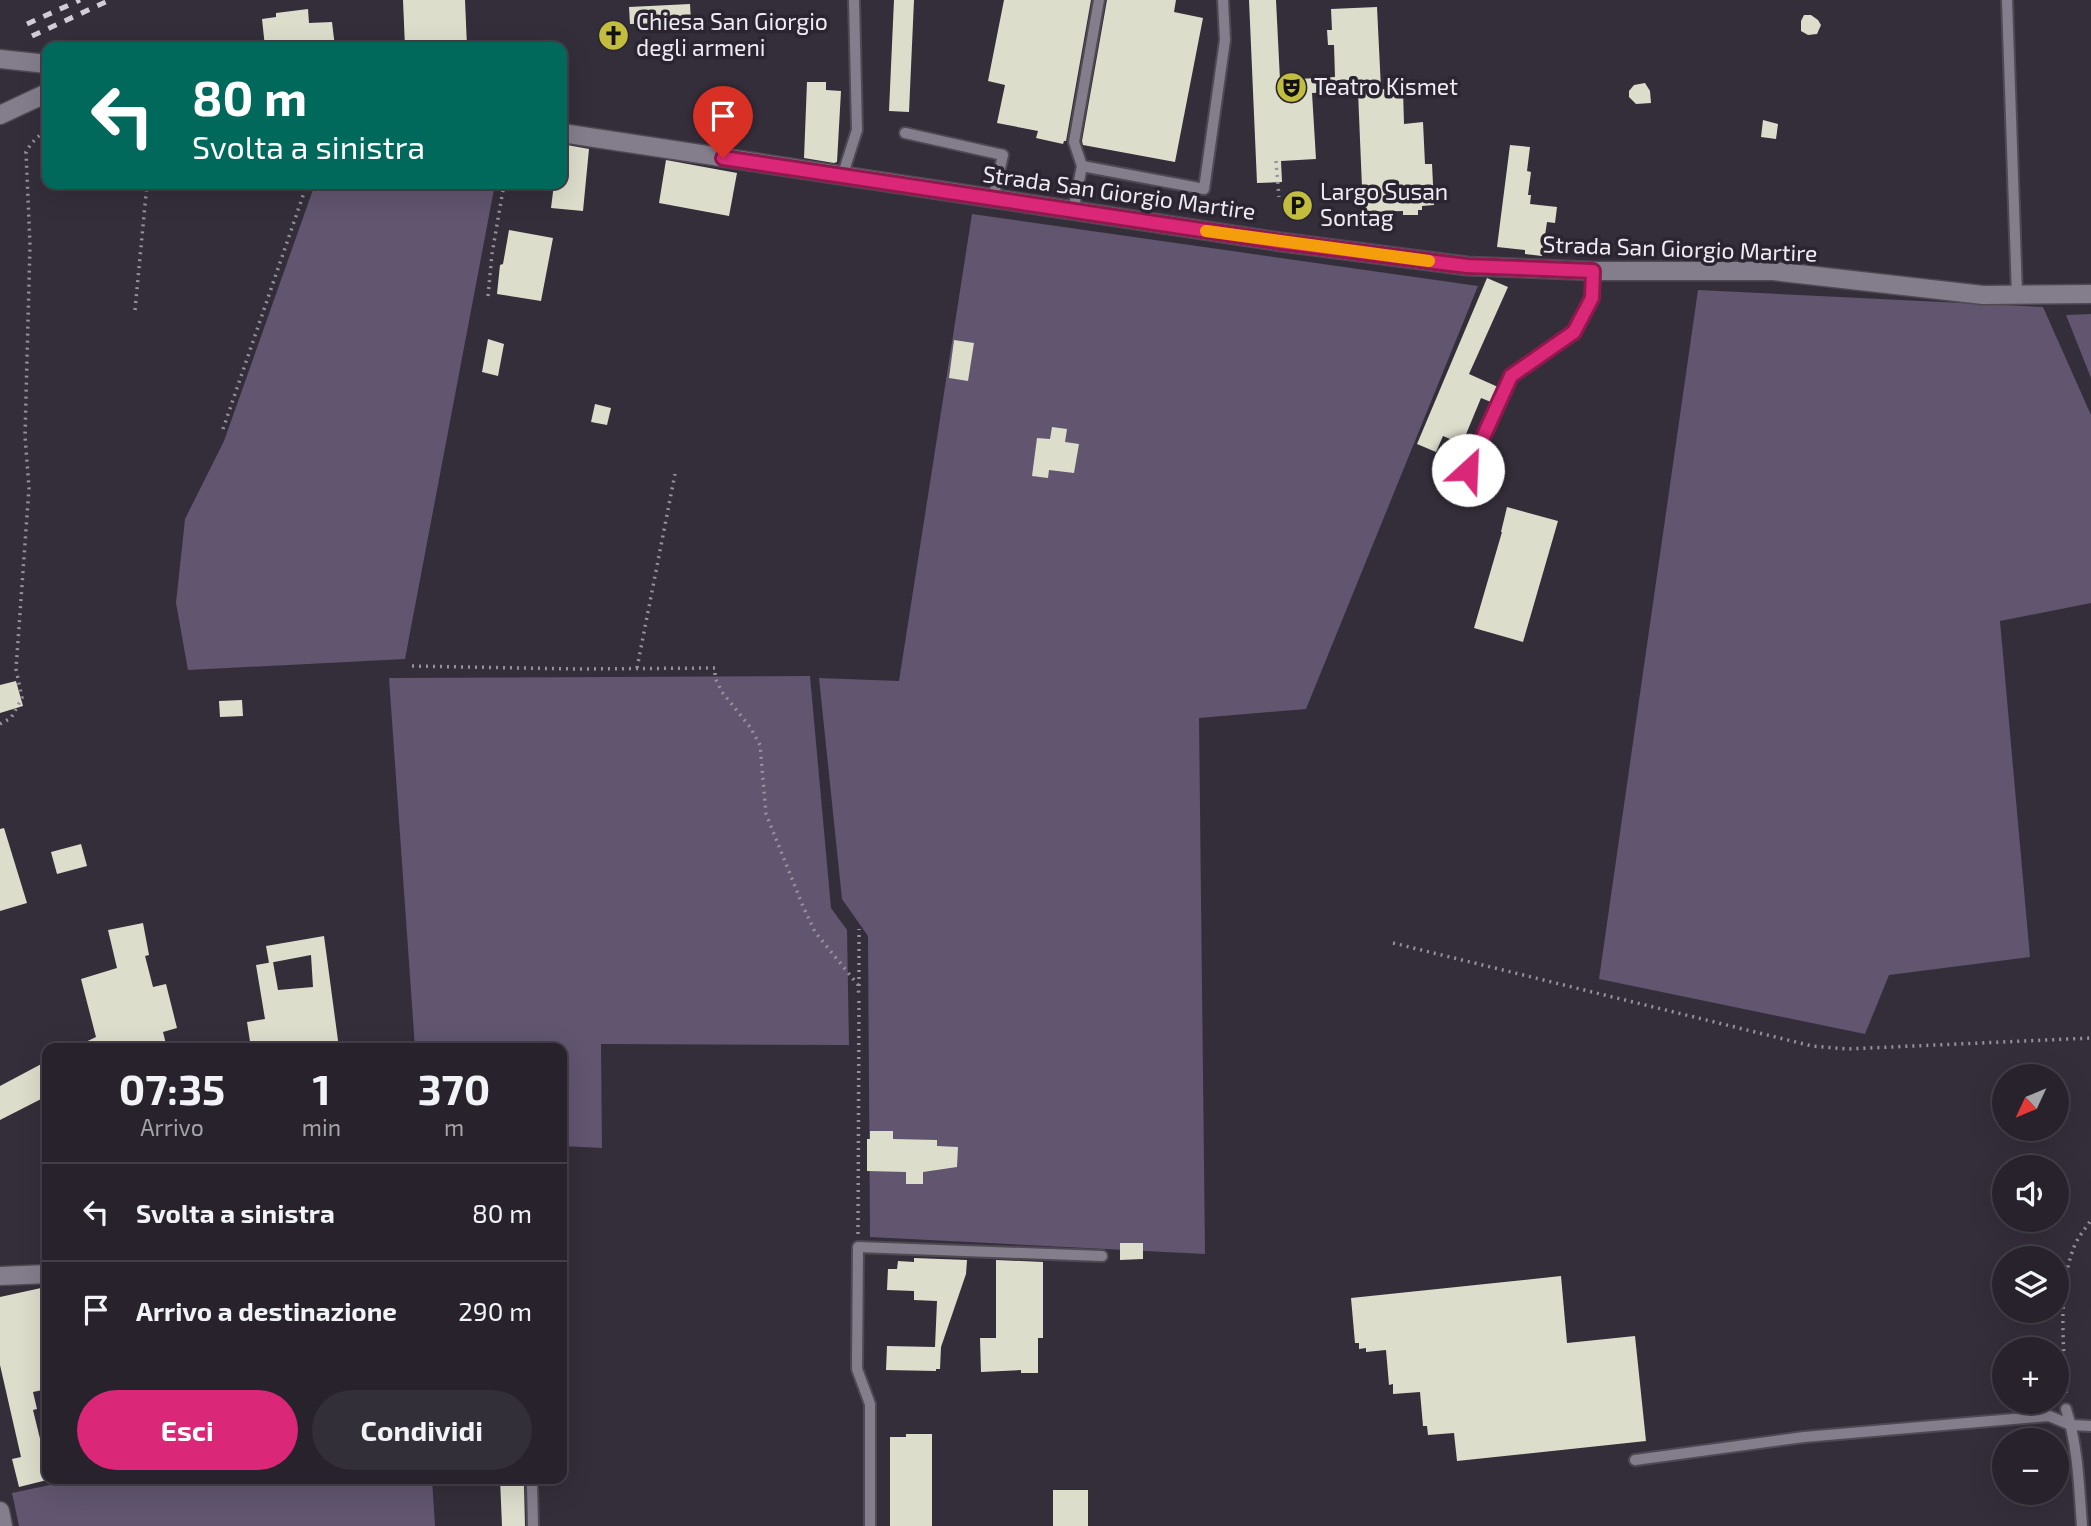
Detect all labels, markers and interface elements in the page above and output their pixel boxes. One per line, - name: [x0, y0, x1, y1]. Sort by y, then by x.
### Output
- place label: Chiesa San Giorgio degli armeni: [636, 7, 828, 61]
- church icon: Chiesa San Giorgio degli armeni: [596, 18, 630, 52]
- text: 80 m: [192, 67, 307, 126]
- icon: left: [77, 70, 168, 161]
- theatre icon: Teatro Kismet: [1274, 70, 1308, 104]
- place label: Teatro Kismet: [1314, 72, 1458, 100]
- pin: [693, 86, 753, 158]
- icon: arrive: [704, 97, 742, 135]
- text: Svolta a sinistra: [192, 127, 425, 165]
- street label: Strada San Giorgio Martire: [981, 159, 1257, 225]
- place label: Largo Susan Sontag: [1320, 177, 1448, 231]
- parking icon: Largo Susan Sontag: [1280, 188, 1314, 222]
- street label: Strada San Giorgio Martire: [1542, 229, 1818, 267]
- position arrow: [1431, 433, 1505, 507]
- text: 07:35: [119, 1063, 225, 1113]
- text: 1: [312, 1063, 331, 1113]
- text: 370: [418, 1063, 490, 1113]
- north arrow: [1992, 1064, 2068, 1141]
- map controls: [1992, 1064, 2069, 1505]
- text: Arrivo: [140, 1113, 204, 1141]
- text: min: [302, 1113, 341, 1141]
- text: m: [444, 1113, 464, 1141]
- button: sound: [1992, 1155, 2069, 1232]
- icon: left: [77, 1193, 115, 1231]
- text: Svolta a sinistra: [136, 1197, 335, 1228]
- text: 80 m: [472, 1197, 532, 1228]
- button: layers: [1992, 1246, 2069, 1323]
- icon: arrive: [77, 1291, 115, 1329]
- text: Arrivo a destinazione: [136, 1295, 397, 1326]
- text: 290 m: [458, 1295, 532, 1326]
- button: +: [1992, 1337, 2069, 1414]
- button: Esci: [77, 1390, 298, 1470]
- button: Condividi: [312, 1390, 532, 1470]
- button: −: [1992, 1428, 2069, 1505]

